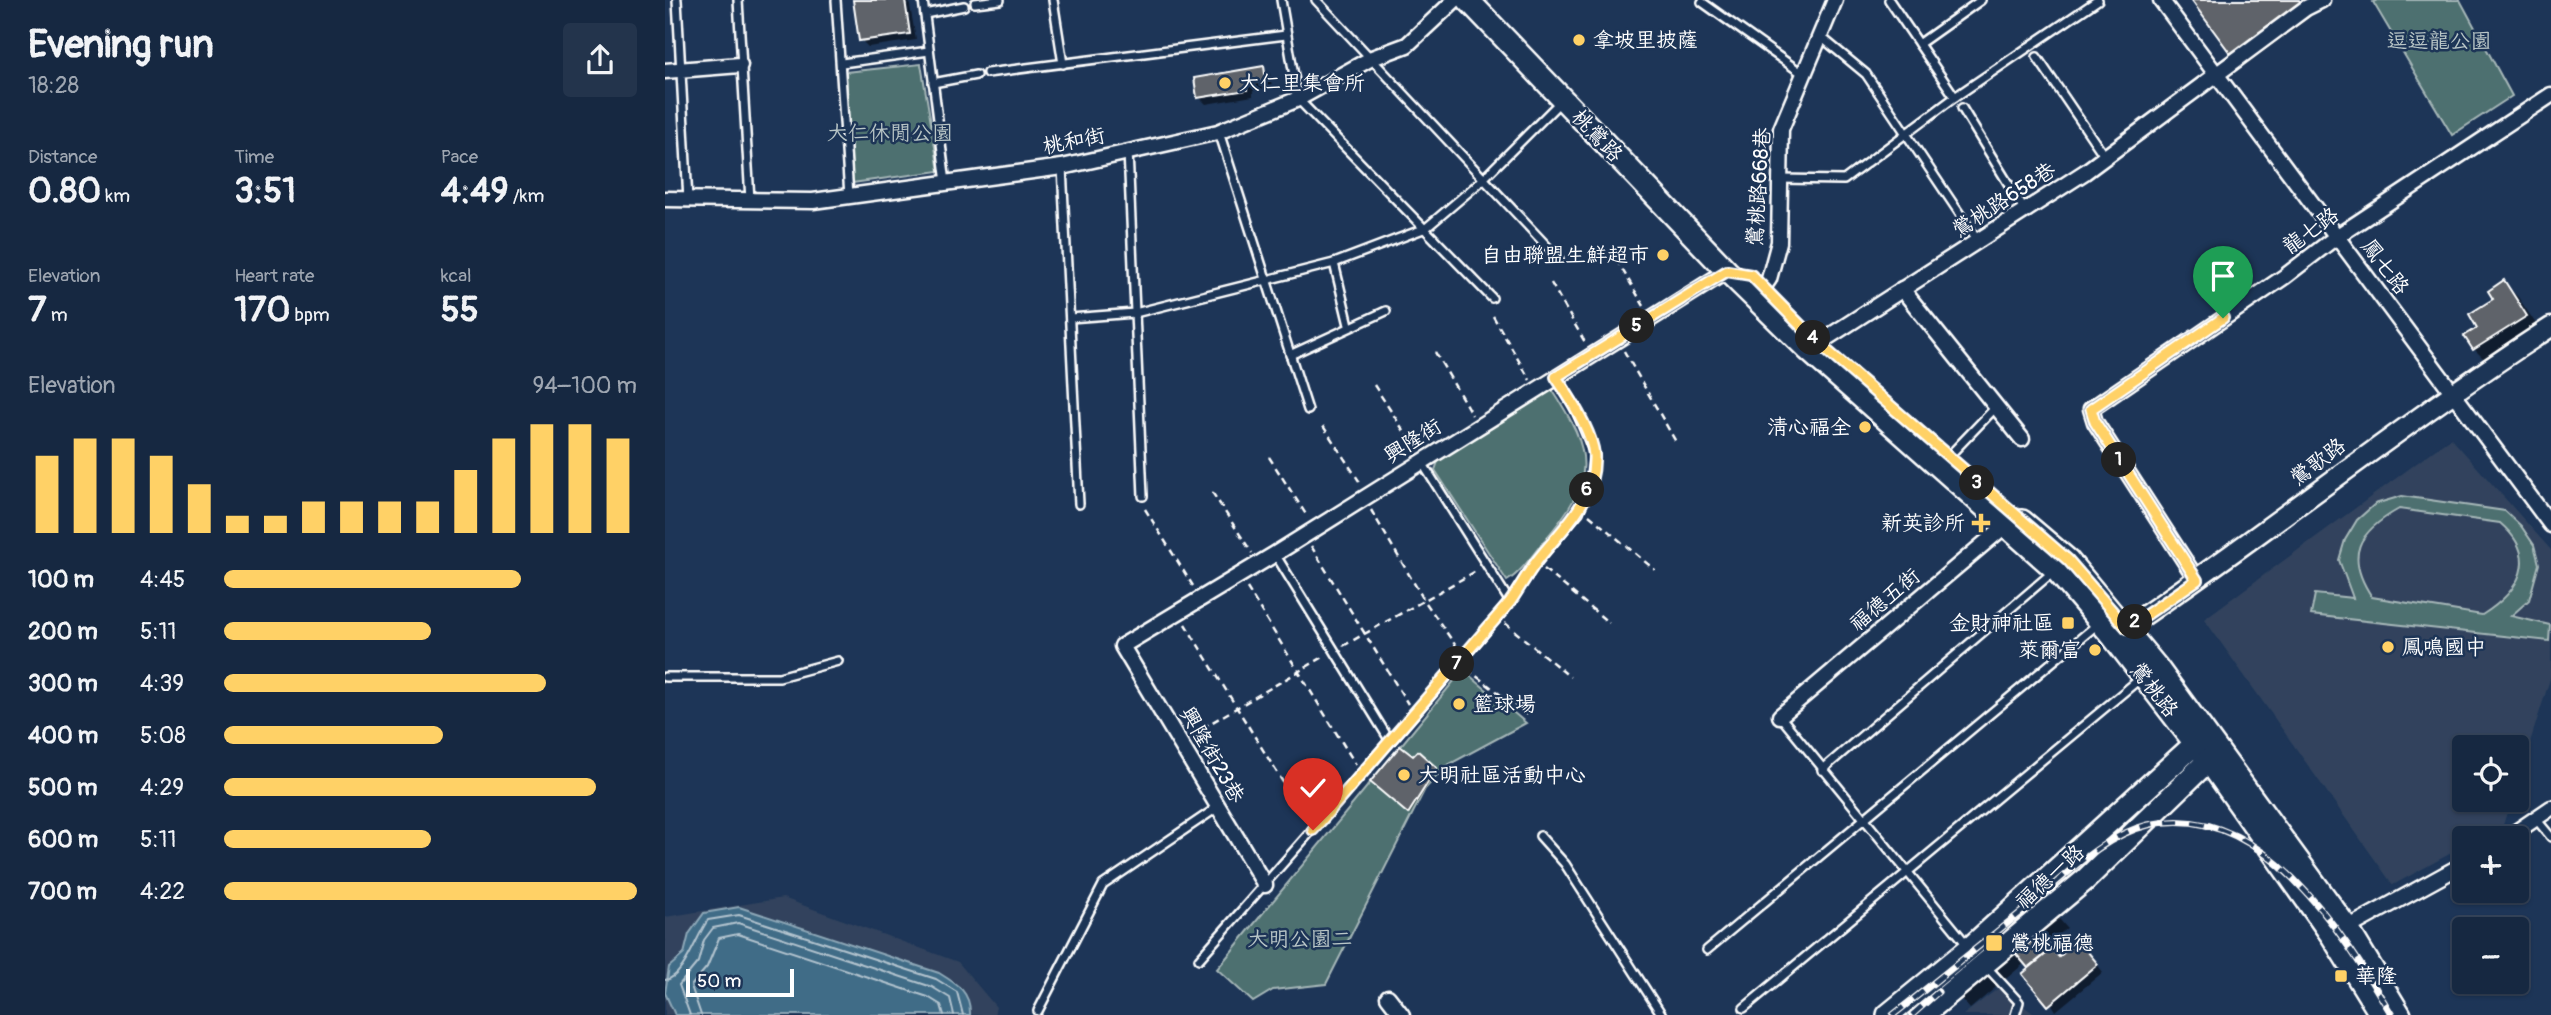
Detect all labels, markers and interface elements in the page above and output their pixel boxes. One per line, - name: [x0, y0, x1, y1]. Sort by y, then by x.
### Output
- text: Evening run: [28, 21, 214, 69]
- button: share: [563, 23, 637, 97]
- place label: 拿坡里披薩: [1593, 27, 1698, 54]
- park label: 逗逗龍公園: [2387, 28, 2492, 55]
- marker: 拿坡里披薩: [1571, 32, 1587, 48]
- place label: 大仁里集會所: [1239, 70, 1365, 97]
- text: 18:28: [28, 71, 79, 100]
- marker: 大仁里集會所: [1217, 75, 1233, 91]
- street label: 桃鶯路: [1565, 104, 1629, 168]
- park label: 大仁休閒公園: [827, 120, 953, 147]
- street label: 桃和街: [1041, 122, 1107, 160]
- street label: 鶯桃路668巷: [1741, 127, 1777, 247]
- text: Distance: [28, 145, 97, 169]
- text: Time: [234, 145, 274, 169]
- text: Pace: [441, 145, 478, 169]
- street label: 鶯桃路658巷: [1947, 156, 2061, 244]
- text: 0.80: [28, 169, 101, 213]
- text: 3:51: [234, 169, 296, 213]
- text: 4:49: [441, 169, 509, 213]
- text: km: [101, 184, 130, 208]
- text: /km: [509, 184, 544, 208]
- street label: 龍七路: [2278, 202, 2344, 260]
- street label: 鳳七路: [2355, 234, 2415, 300]
- place label: 自由聯盟生鮮超市: [1481, 242, 1649, 269]
- pin: [2193, 246, 2253, 318]
- marker: 自由聯盟生鮮超市: [1655, 247, 1671, 263]
- icon: arrive: [2204, 257, 2242, 295]
- text: Elevation: [28, 264, 100, 288]
- text: Heart rate: [234, 264, 314, 288]
- text: kcal: [441, 264, 472, 288]
- text: 7: [28, 288, 47, 332]
- text: 170: [234, 288, 290, 332]
- text: 55: [441, 288, 479, 332]
- text: m: [47, 303, 68, 327]
- text: bpm: [290, 303, 330, 327]
- pin: 5: [1619, 308, 1655, 344]
- text: 5: [1631, 313, 1642, 337]
- pin: 4: [1795, 320, 1831, 356]
- text: 4: [1807, 325, 1818, 349]
- text: Elevation: [28, 371, 116, 400]
- text: 94–100 m: [532, 371, 637, 400]
- street label: 興隆街: [1379, 413, 1447, 469]
- place label: 清心福全: [1767, 414, 1851, 441]
- marker: 清心福全: [1857, 419, 1873, 435]
- street label: 鶯歌路: [2285, 432, 2351, 492]
- pin: 1: [2101, 442, 2137, 477]
- text: 1: [2115, 447, 2122, 471]
- pin: 3: [1959, 466, 1995, 500]
- text: 3: [1971, 470, 1982, 494]
- pin: 6: [1569, 472, 1605, 508]
- text: 6: [1581, 477, 1592, 501]
- place label: 新英診所: [1881, 510, 1965, 537]
- marker: 新英診所: [1971, 513, 1991, 533]
- street label: 福德五街: [1844, 563, 1926, 637]
- text: 100 m: [28, 565, 94, 594]
- text: 4:45: [140, 565, 185, 594]
- pin: 2: [2117, 604, 2153, 640]
- text: 2: [2129, 609, 2140, 633]
- place label: 金財神社區: [1949, 610, 2054, 637]
- marker: 金財神社區: [2060, 615, 2076, 631]
- text: 200 m: [28, 617, 98, 646]
- text: 5:11: [140, 617, 177, 646]
- place label: 鳳鳴國中: [2402, 634, 2486, 661]
- place label: 萊爾富: [2018, 637, 2081, 664]
- marker: 鳳鳴國中: [2380, 639, 2396, 655]
- marker: 萊爾富: [2087, 642, 2103, 658]
- pin: 7: [1439, 646, 1475, 682]
- text: 7: [1451, 651, 1462, 675]
- street label: 鶯桃路: [2124, 657, 2184, 723]
- text: 300 m: [28, 669, 98, 698]
- text: 4:39: [140, 669, 184, 698]
- place label: 籃球場: [1473, 691, 1536, 718]
- marker: 籃球場: [1451, 696, 1467, 712]
- street label: 興隆街23巷: [1174, 702, 1250, 808]
- text: 400 m: [28, 721, 98, 750]
- text: 5:08: [140, 721, 186, 750]
- map controls: [2452, 735, 2529, 994]
- button: locate: [2452, 735, 2529, 812]
- pin: [1283, 758, 1343, 830]
- place label: 大明社區活動中心: [1418, 762, 1586, 789]
- marker: 大明社區活動中心: [1396, 767, 1412, 783]
- icon: check: [1294, 769, 1332, 807]
- text: 500 m: [28, 773, 97, 802]
- text: 4:29: [140, 773, 184, 802]
- text: 600 m: [28, 825, 98, 854]
- text: 5:11: [140, 825, 177, 854]
- button: +: [2452, 826, 2529, 903]
- street label: 福德一路: [2010, 839, 2090, 915]
- text: 700 m: [28, 877, 97, 906]
- text: 4:22: [140, 877, 185, 906]
- button: −: [2452, 917, 2529, 994]
- park label: 大明公園二: [1248, 926, 1353, 953]
- place label: 鶯桃福德: [2010, 930, 2094, 957]
- marker: 鶯桃福德: [1984, 933, 2004, 953]
- place label: 華隆: [2355, 963, 2397, 990]
- scale bar: [686, 966, 795, 998]
- marker: 華隆: [2333, 968, 2349, 984]
- text: 50 m: [697, 969, 741, 993]

